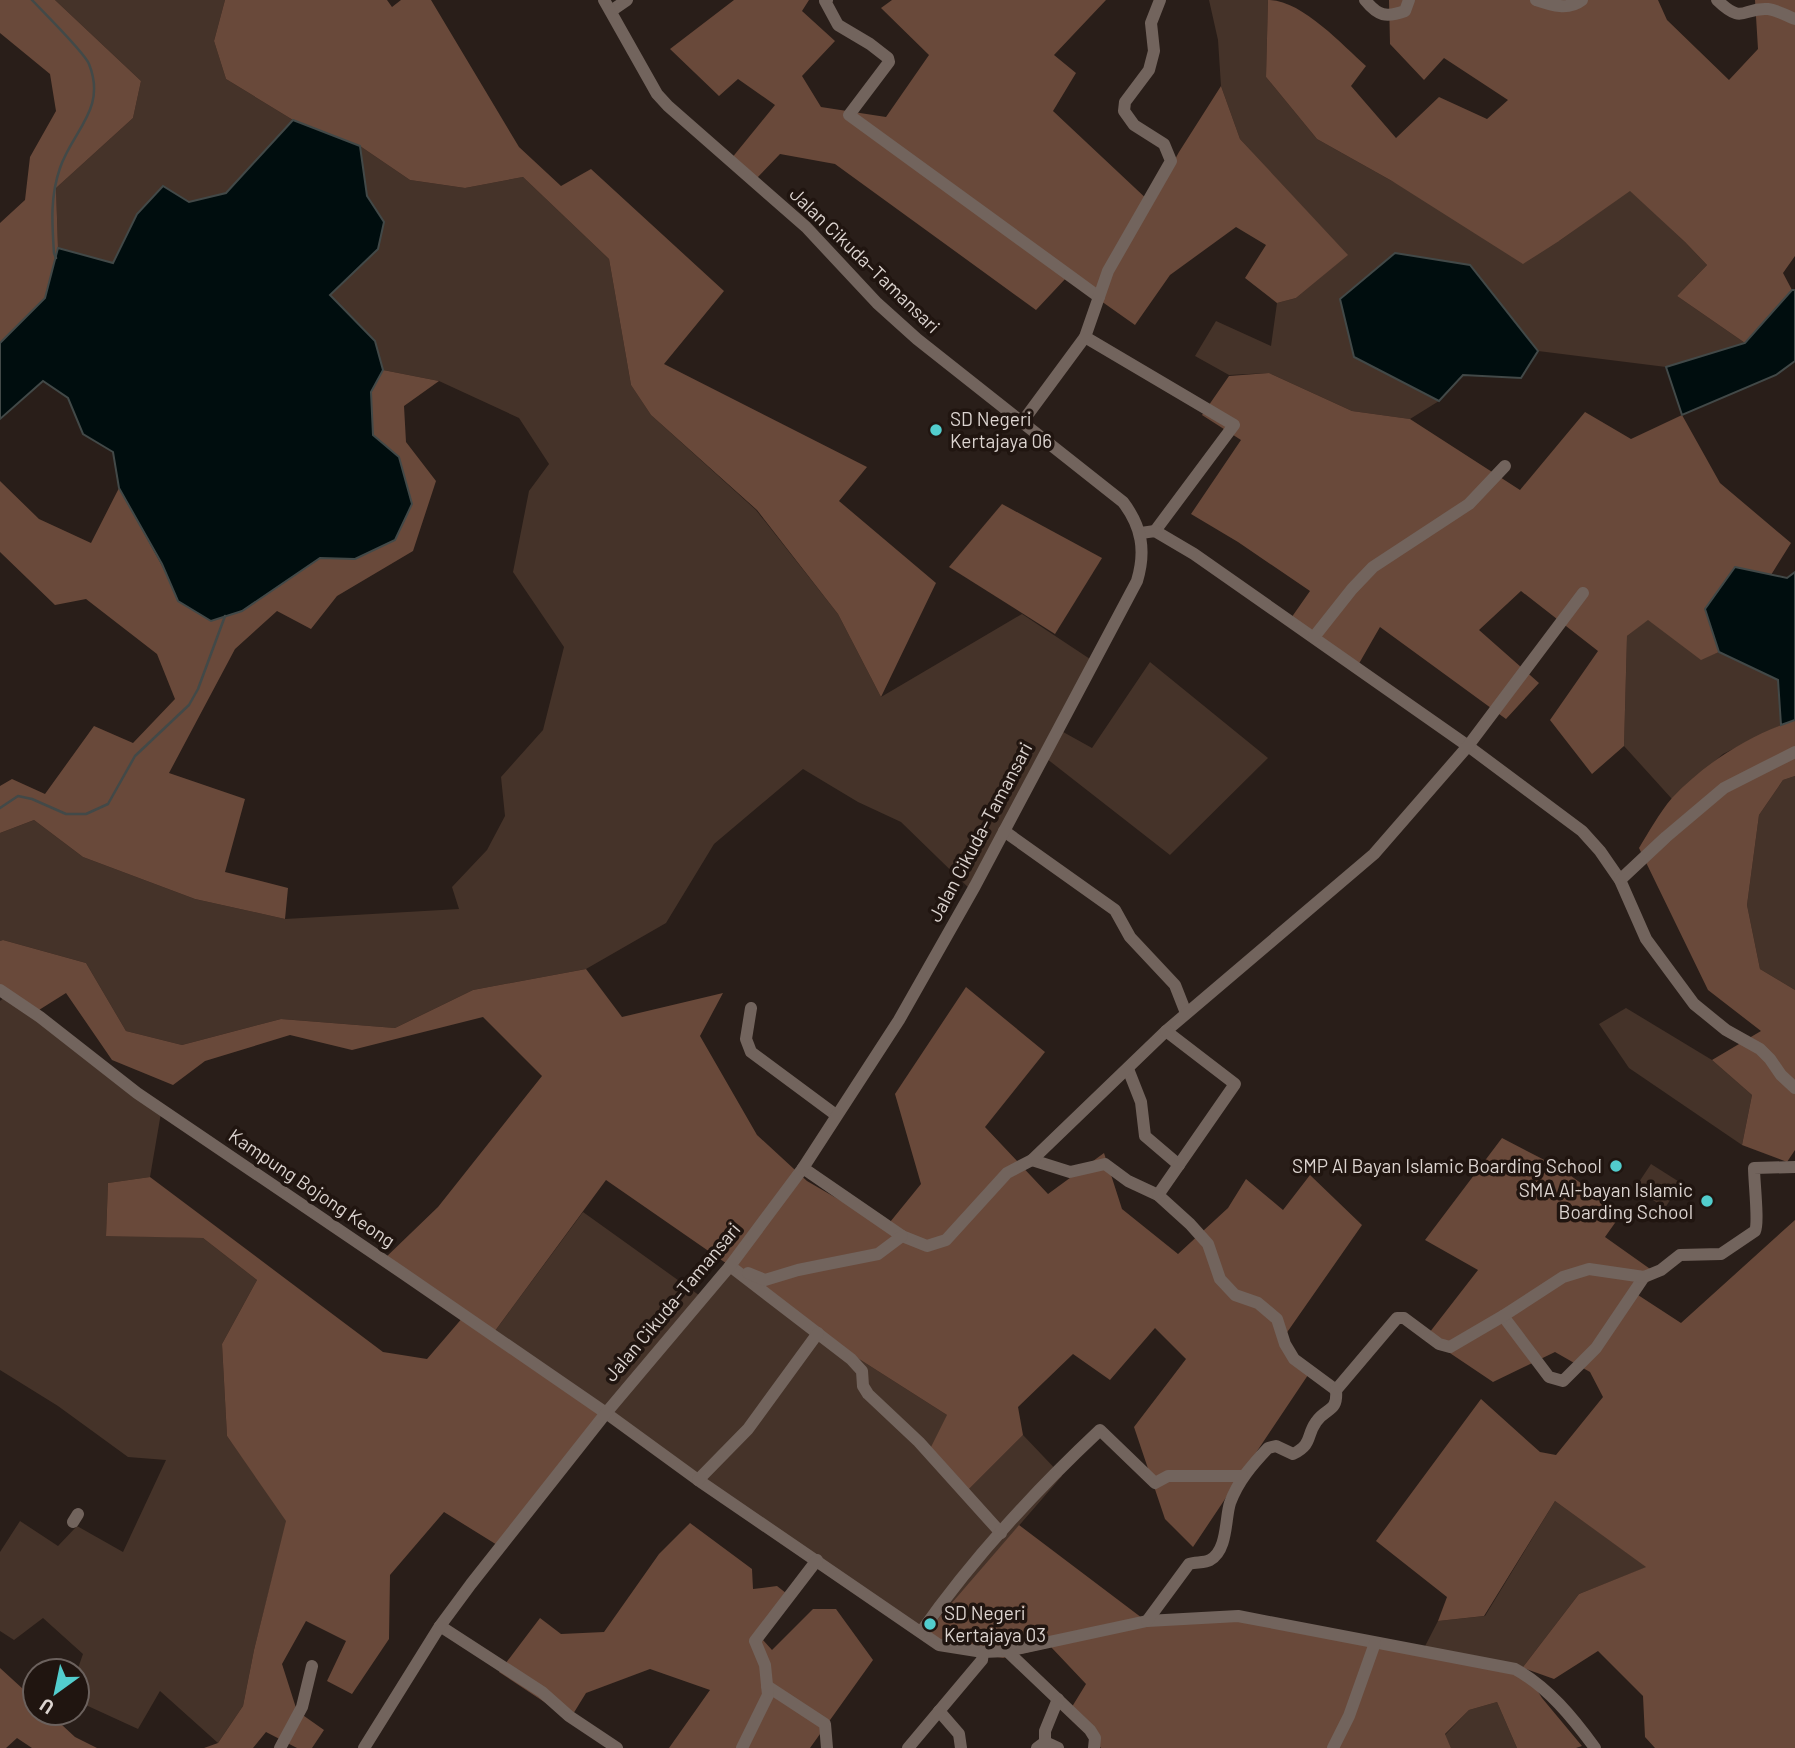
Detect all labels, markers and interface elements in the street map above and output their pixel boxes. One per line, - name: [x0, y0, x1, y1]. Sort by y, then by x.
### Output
- street label: Jalan Cikuda–Tamansari: [785, 182, 945, 337]
- place label: SD Negeri Kertajaya 06: [950, 407, 1052, 452]
- marker: SD Negeri Kertajaya 06: [928, 422, 944, 438]
- street label: Jalan Cikuda–Tamansari: [922, 738, 1037, 925]
- street label: Kampung Bojong Keong: [225, 1123, 400, 1252]
- place label: SMP Al Bayan Islamic Boarding School: [1292, 1154, 1602, 1177]
- marker: SMP Al Bayan Islamic Boarding School: [1608, 1158, 1624, 1174]
- place label: SMA Al-bayan Islamic Boarding School: [1519, 1178, 1693, 1223]
- marker: SMA Al-bayan Islamic Boarding School: [1699, 1193, 1715, 1209]
- street label: Jalan Cikuda–Tamansari: [599, 1218, 745, 1386]
- place label: SD Negeri Kertajaya 03: [944, 1601, 1046, 1646]
- marker: SD Negeri Kertajaya 03: [922, 1616, 938, 1632]
- north arrow: [21, 1657, 91, 1727]
- text: U: [35, 1694, 58, 1720]

